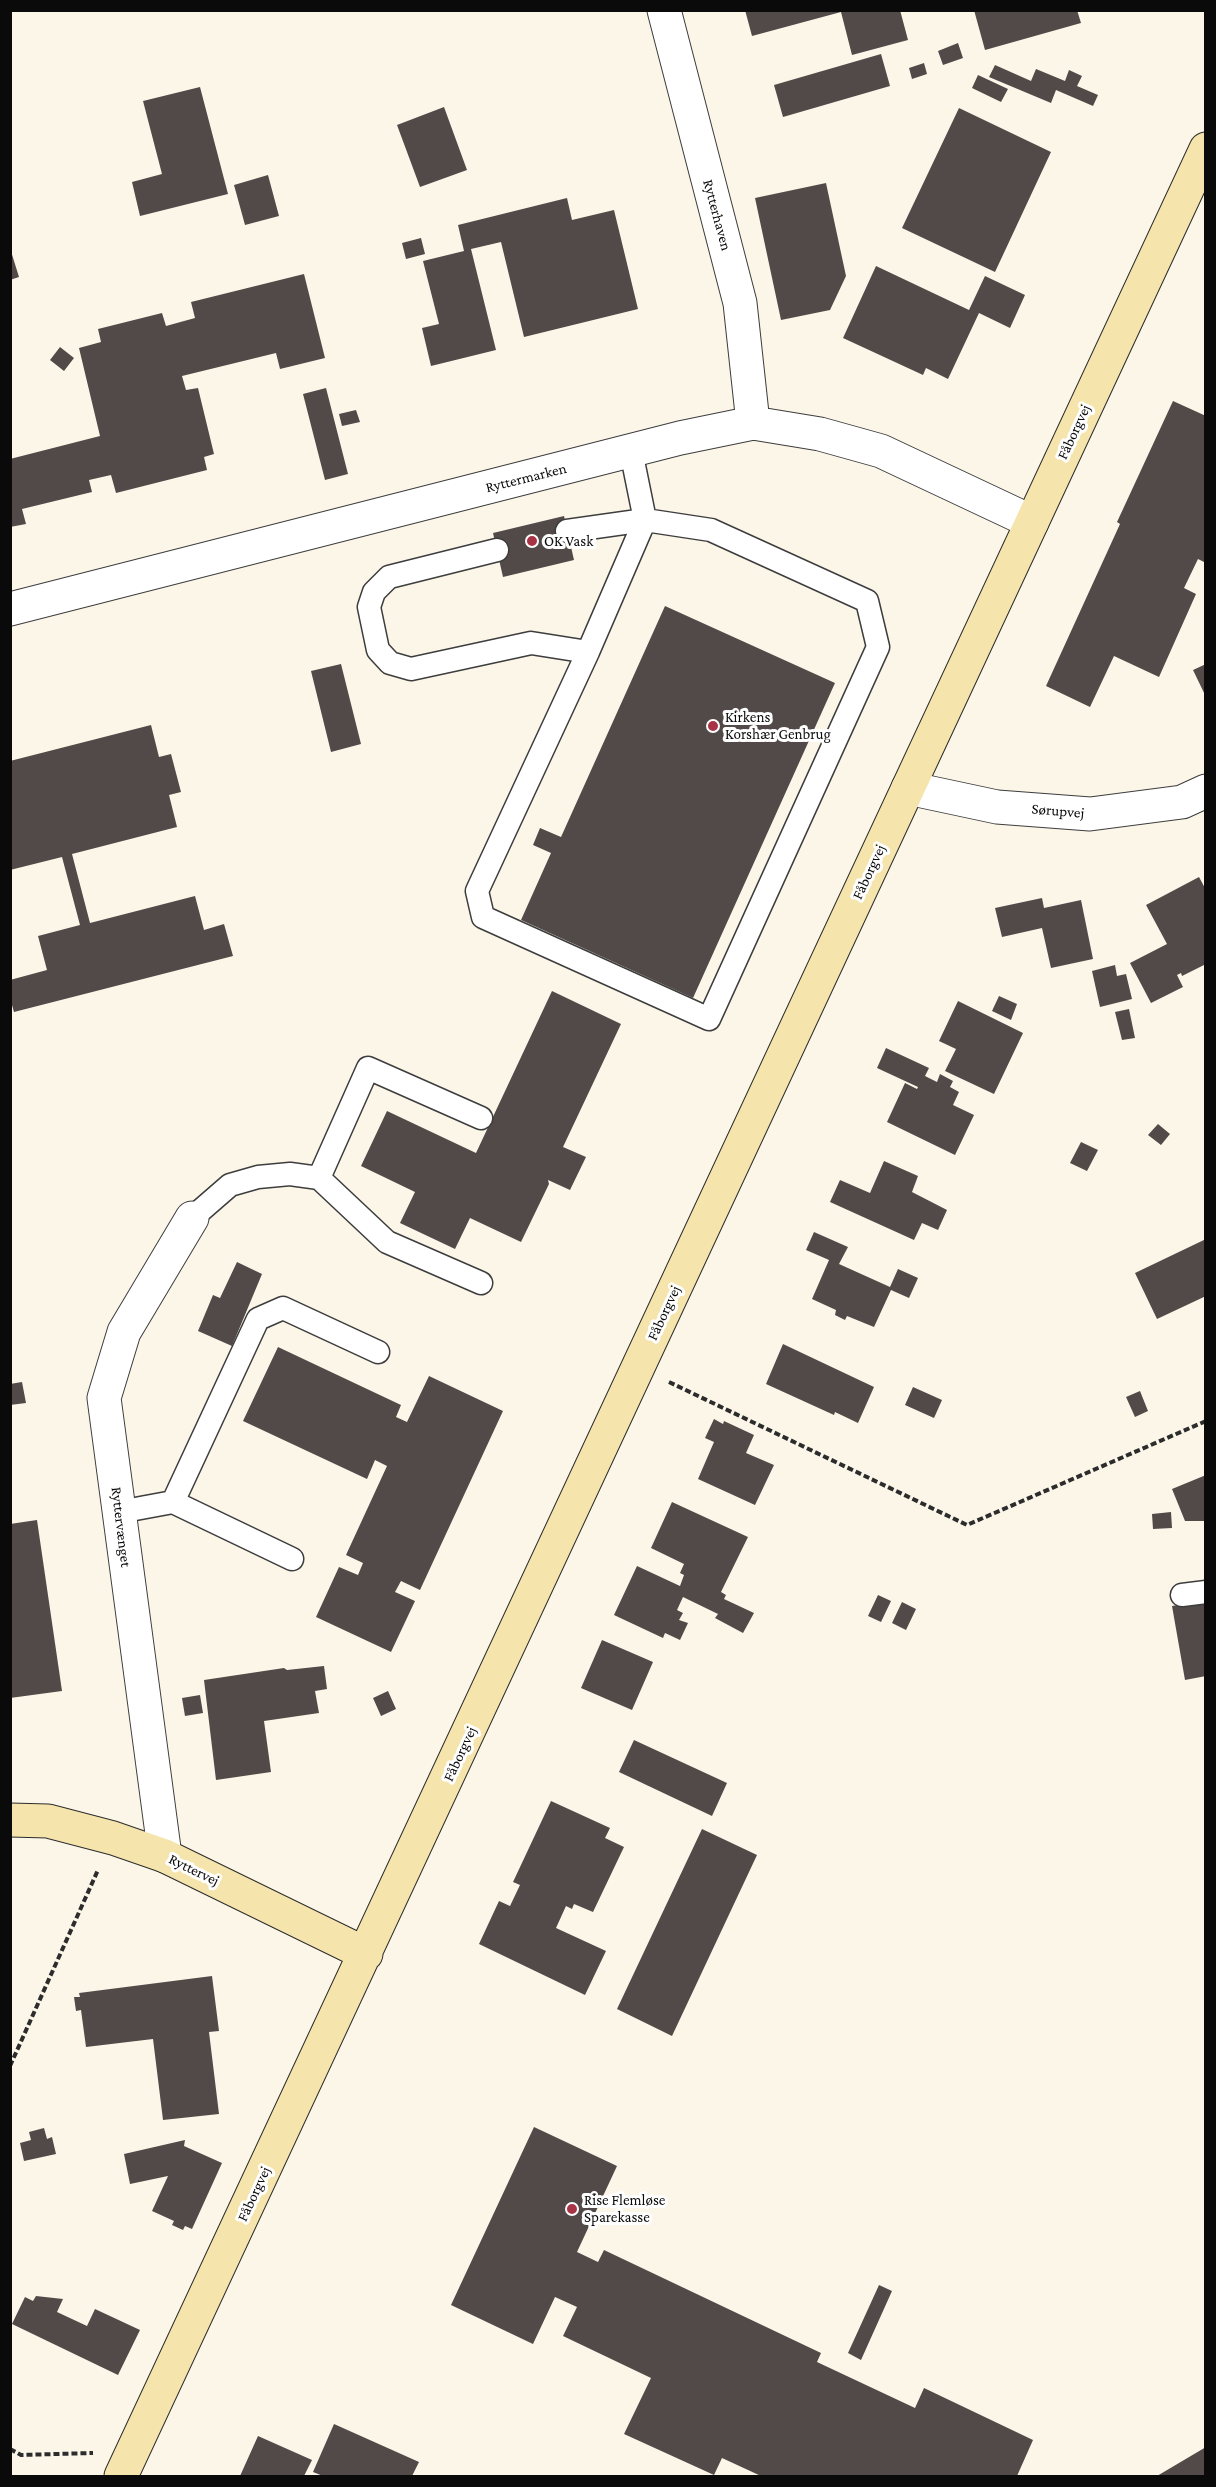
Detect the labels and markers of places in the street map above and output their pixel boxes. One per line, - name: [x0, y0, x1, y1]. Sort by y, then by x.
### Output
- place label: OK Vask: [544, 532, 593, 550]
- marker: OK Vask: [525, 534, 539, 548]
- place label: Kirkens Korshær Genbrug: [725, 708, 831, 743]
- marker: Kirkens Korshær Genbrug: [706, 719, 720, 733]
- place label: Rise Flemløse Sparekasse: [584, 2191, 665, 2226]
- marker: Rise Flemløse Sparekasse: [565, 2202, 579, 2216]

